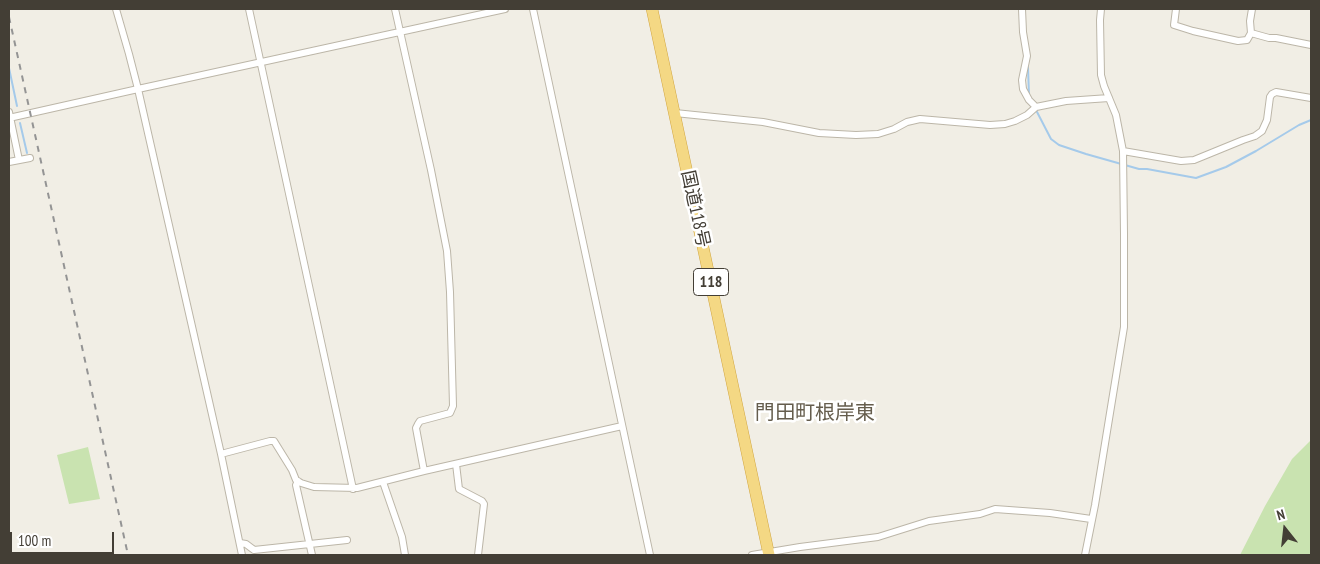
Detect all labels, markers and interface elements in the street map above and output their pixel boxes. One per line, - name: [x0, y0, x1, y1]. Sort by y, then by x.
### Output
- street label: 国道118号: [676, 168, 714, 250]
- road number: 118: [694, 268, 728, 296]
- district label: 門田町根岸東: [755, 401, 875, 425]
- north arrow: [1260, 504, 1310, 554]
- text: N: [1275, 505, 1287, 524]
- scale bar: [12, 522, 116, 554]
- text: 100 m: [18, 531, 51, 550]

